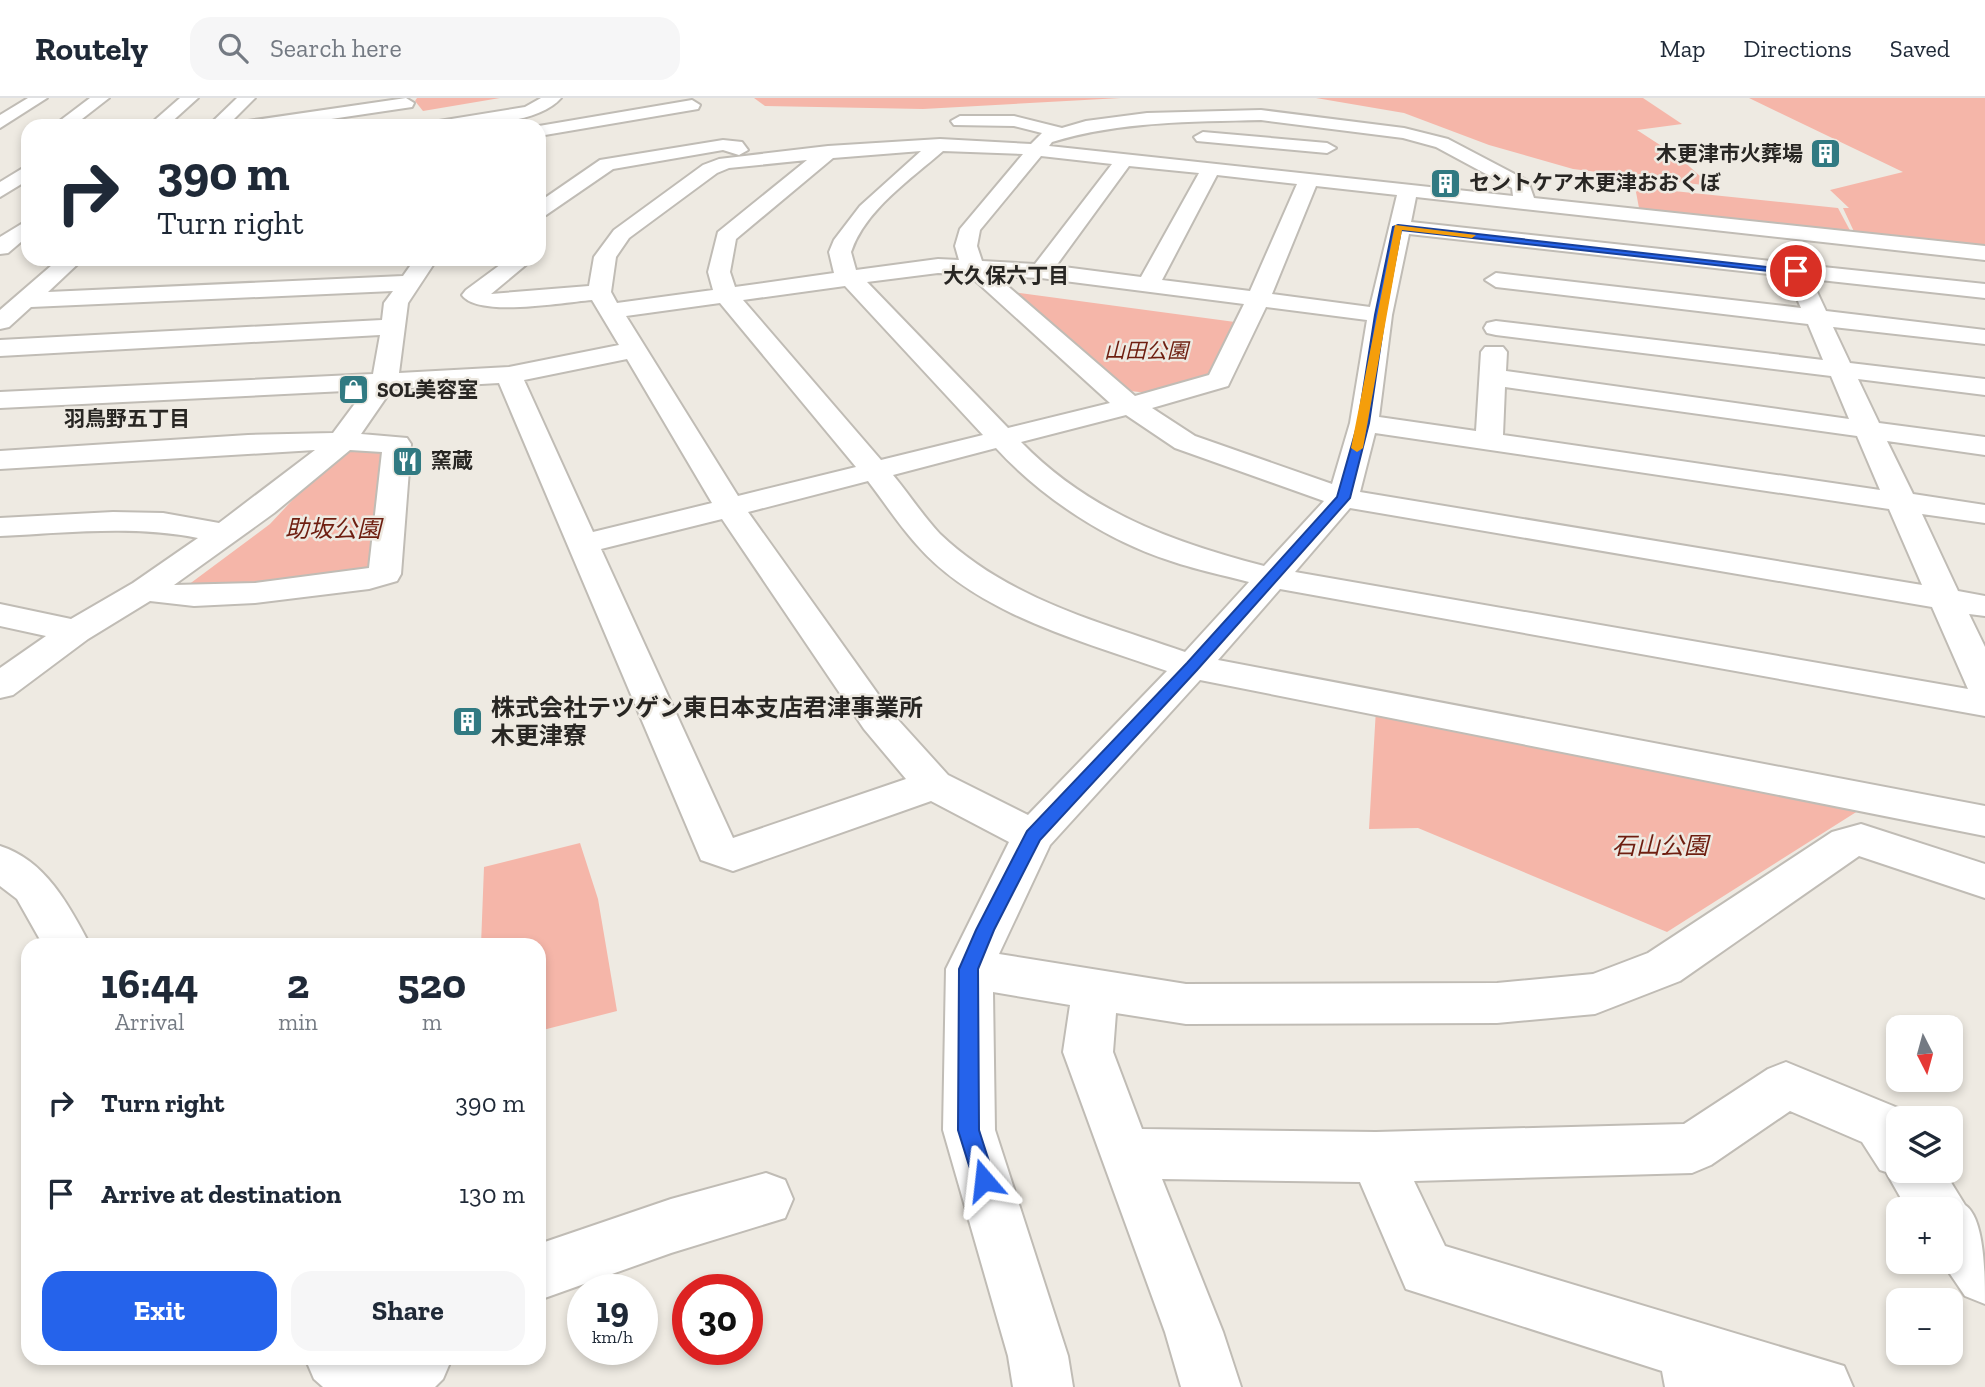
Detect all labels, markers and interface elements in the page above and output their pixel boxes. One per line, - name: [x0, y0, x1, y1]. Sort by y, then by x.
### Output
- search box: [190, 17, 680, 80]
- text: Routely: [35, 29, 148, 68]
- icon: search: [214, 29, 252, 67]
- text: Search here: [270, 32, 402, 64]
- text: Map: [1660, 34, 1706, 63]
- text: Directions: [1744, 34, 1852, 63]
- text: Saved: [1890, 34, 1950, 63]
- building icon: 木更津市火葬場: [1809, 137, 1843, 171]
- place label: 木更津市火葬場: [1656, 141, 1803, 166]
- text: 390 m: [157, 144, 290, 203]
- icon: right: [42, 147, 133, 238]
- building icon: セントケア木更津おおくぼ: [1429, 166, 1463, 200]
- place label: セントケア木更津おおくぼ: [1469, 170, 1721, 195]
- text: Turn right: [157, 204, 304, 242]
- pin: [1766, 241, 1826, 301]
- icon: arrive: [1777, 252, 1815, 290]
- district label: 大久保六丁目: [943, 263, 1069, 288]
- park label: 山田公園: [1104, 338, 1191, 363]
- shop icon: SOL美容室: [337, 373, 371, 407]
- place label: SOL美容室: [377, 377, 478, 402]
- district label: 羽鳥野五丁目: [64, 406, 190, 431]
- restaurant icon: 窯蔵: [391, 444, 425, 478]
- place label: 窯蔵: [431, 448, 473, 473]
- park label: 助坂公園: [285, 514, 384, 543]
- place label: 株式会社テツゲン東日本支店君津事業所 木更津寮: [491, 693, 923, 750]
- building icon: 株式会社テツゲン東日本支店君津事業所 木更津寮: [451, 705, 485, 739]
- park label: 石山公園: [1612, 831, 1711, 860]
- text: 16:44: [101, 958, 199, 1009]
- text: 2: [287, 958, 309, 1009]
- text: 520: [398, 958, 466, 1009]
- text: Arrival: [115, 1008, 184, 1036]
- text: min: [278, 1008, 318, 1036]
- text: m: [422, 1008, 442, 1036]
- north arrow: [1886, 1015, 1964, 1092]
- map controls: [1886, 1015, 1963, 1365]
- icon: right: [42, 1084, 80, 1122]
- text: Turn right: [101, 1087, 224, 1119]
- text: 390 m: [455, 1087, 525, 1119]
- button: layers: [1886, 1106, 1963, 1183]
- position arrow: [947, 1143, 1021, 1217]
- icon: arrive: [42, 1175, 80, 1213]
- text: Arrive at destination: [101, 1178, 341, 1210]
- text: 130 m: [459, 1178, 525, 1210]
- button: +: [1886, 1197, 1963, 1274]
- button: Exit: [42, 1271, 277, 1351]
- button: Share: [291, 1271, 525, 1351]
- speed limit sign: 30: [672, 1274, 763, 1365]
- button: −: [1886, 1288, 1963, 1365]
- text: 19: [596, 1289, 629, 1331]
- text: km/h: [592, 1326, 633, 1348]

